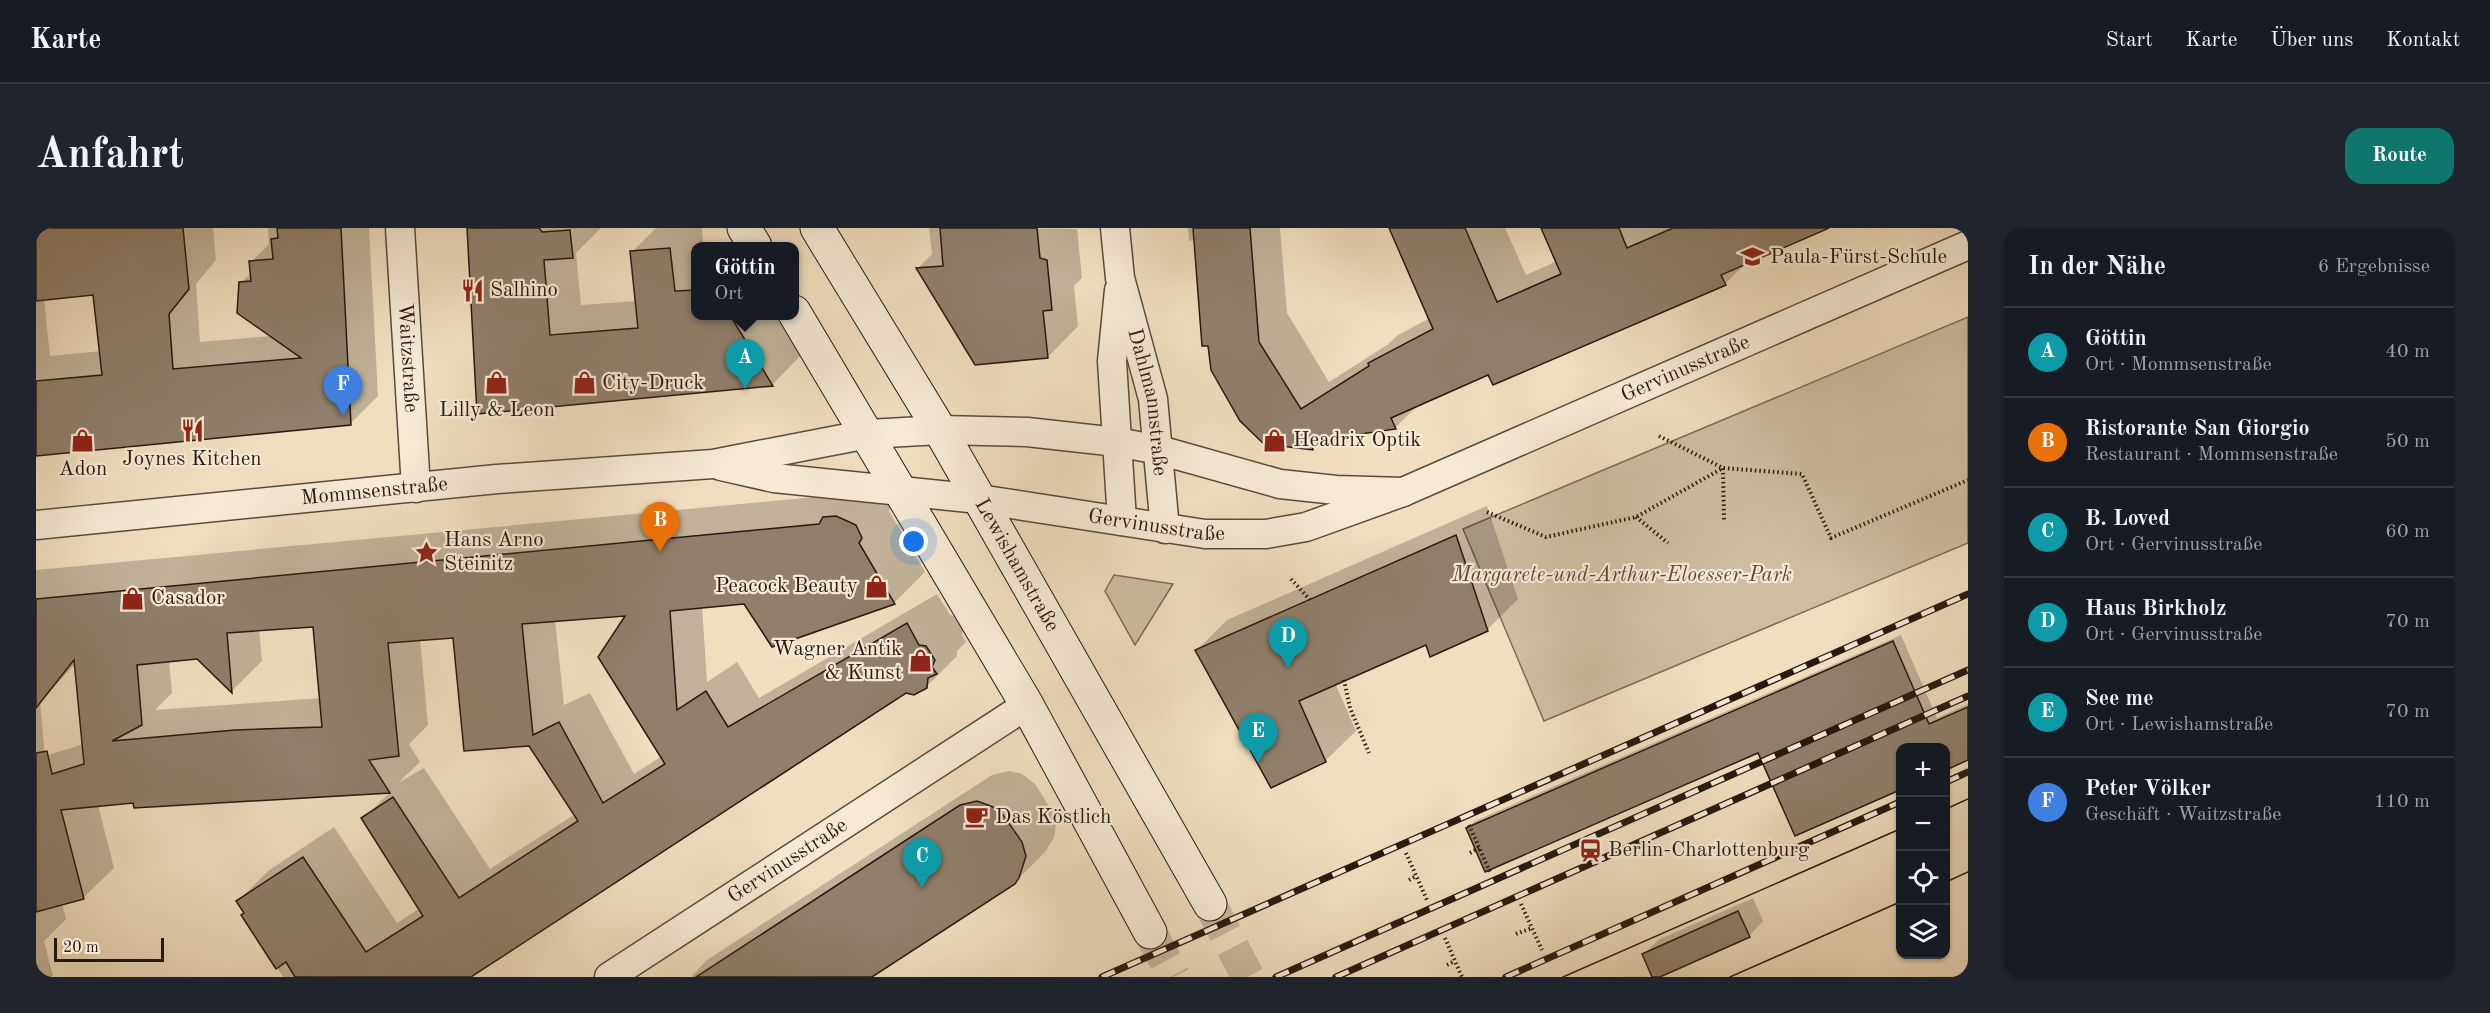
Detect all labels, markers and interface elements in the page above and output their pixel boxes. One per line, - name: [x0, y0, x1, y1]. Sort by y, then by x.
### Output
- text: Karte: [30, 27, 101, 55]
- text: Start: [2106, 30, 2153, 51]
- text: Karte: [2186, 30, 2237, 51]
- text: Über uns: [2270, 30, 2353, 51]
- text: Kontakt: [2386, 30, 2460, 51]
- button: Route: [2345, 128, 2454, 184]
- text: Anfahrt: [36, 135, 184, 177]
- popup: [691, 242, 799, 320]
- school or university icon: Paula-Fürst-Schule: [1739, 244, 1765, 270]
- place label: Paula-Fürst-Schule: [1770, 247, 1947, 268]
- text: In der Nähe: [2028, 254, 2166, 280]
- text: Göttin: [714, 257, 776, 279]
- text: 6 Ergebnisse: [2318, 257, 2430, 277]
- restaurant icon: Salhino: [459, 277, 485, 303]
- place label: Salhino: [490, 280, 558, 301]
- text: Ort: [714, 284, 743, 304]
- street label: Waitzstraße: [394, 302, 422, 413]
- street label: Dahlmannstraße: [1124, 326, 1171, 477]
- text: Göttin: [2085, 328, 2147, 350]
- street label: Gervinusstraße: [1618, 331, 1753, 406]
- pin: A: [726, 340, 764, 389]
- text: A: [2040, 342, 2055, 362]
- text: 40 m: [2385, 342, 2430, 362]
- text: Ort · Mommsenstraße: [2085, 355, 2272, 375]
- pin: F: [324, 366, 362, 416]
- shop icon: Lilly & Leon: [484, 369, 510, 395]
- shop icon: City-Druck: [571, 370, 597, 396]
- place label: City-Druck: [602, 373, 704, 394]
- place label: Lilly & Leon: [439, 400, 555, 421]
- restaurant icon: Joynes Kitchen: [179, 418, 205, 444]
- text: Ristorante San Giorgio: [2085, 418, 2310, 440]
- shop icon: Headrix Optik: [1262, 427, 1288, 453]
- shop icon: Adon: [70, 428, 96, 454]
- place label: Headrix Optik: [1293, 430, 1421, 451]
- text: B: [2040, 432, 2055, 452]
- text: 50 m: [2385, 432, 2430, 452]
- text: Restaurant · Mommsenstraße: [2085, 445, 2338, 465]
- place label: Joynes Kitchen: [122, 449, 262, 470]
- place label: Adon: [59, 459, 107, 480]
- street label: Mommsenstraße: [300, 473, 449, 509]
- street label: Lewishamstraße: [971, 495, 1063, 635]
- pin: B: [640, 502, 680, 552]
- street label: Gervinusstraße: [1087, 506, 1225, 545]
- text: B. Loved: [2085, 508, 2170, 530]
- text: C: [2041, 522, 2054, 542]
- text: 60 m: [2385, 522, 2430, 542]
- your location: [899, 527, 928, 556]
- place label: Hans Arno Steinitz: [444, 530, 544, 575]
- text: Ort · Gervinusstraße: [2085, 535, 2262, 555]
- place icon: Hans Arno Steinitz: [413, 539, 439, 565]
- park label: Margarete-und-Arthur-Eloesser-Park: [1451, 565, 1792, 586]
- shop icon: Peacock Beauty: [863, 573, 889, 599]
- place label: Peacock Beauty: [715, 576, 858, 597]
- shop icon: Casador: [120, 585, 146, 611]
- place label: Casador: [151, 588, 225, 609]
- text: Haus Birkholz: [2085, 598, 2226, 620]
- text: D: [2040, 612, 2055, 632]
- text: 70 m: [2385, 612, 2430, 632]
- pin: D: [1268, 618, 1308, 668]
- text: Ort · Gervinusstraße: [2085, 625, 2262, 645]
- place label: Wagner Antik & Kunst: [773, 639, 902, 684]
- shop icon: Wagner Antik & Kunst: [907, 648, 933, 674]
- text: See me: [2085, 688, 2154, 710]
- text: E: [2041, 702, 2054, 722]
- text: 70 m: [2385, 702, 2430, 722]
- pin: E: [1238, 714, 1278, 763]
- text: Ort · Lewishamstraße: [2085, 715, 2273, 735]
- map controls: [1896, 743, 1950, 959]
- button: +: [1896, 743, 1950, 797]
- text: Peter Völker: [2085, 778, 2211, 800]
- text: F: [2041, 792, 2054, 812]
- text: 110 m: [2374, 792, 2430, 812]
- button: −: [1896, 797, 1950, 851]
- cafe icon: Das Köstlich: [964, 804, 990, 830]
- text: Geschäft · Waitzstraße: [2085, 805, 2281, 825]
- place label: Das Köstlich: [995, 807, 1111, 828]
- street label: Gervinusstraße: [724, 814, 851, 907]
- station icon: Berlin-Charlottenburg: [1577, 837, 1603, 863]
- pin: C: [902, 838, 942, 888]
- place label: Berlin-Charlottenburg: [1608, 840, 1810, 861]
- button: locate: [1896, 851, 1950, 905]
- button: layers: [1896, 905, 1950, 959]
- scale bar: [54, 935, 164, 962]
- text: 20 m: [63, 940, 99, 956]

